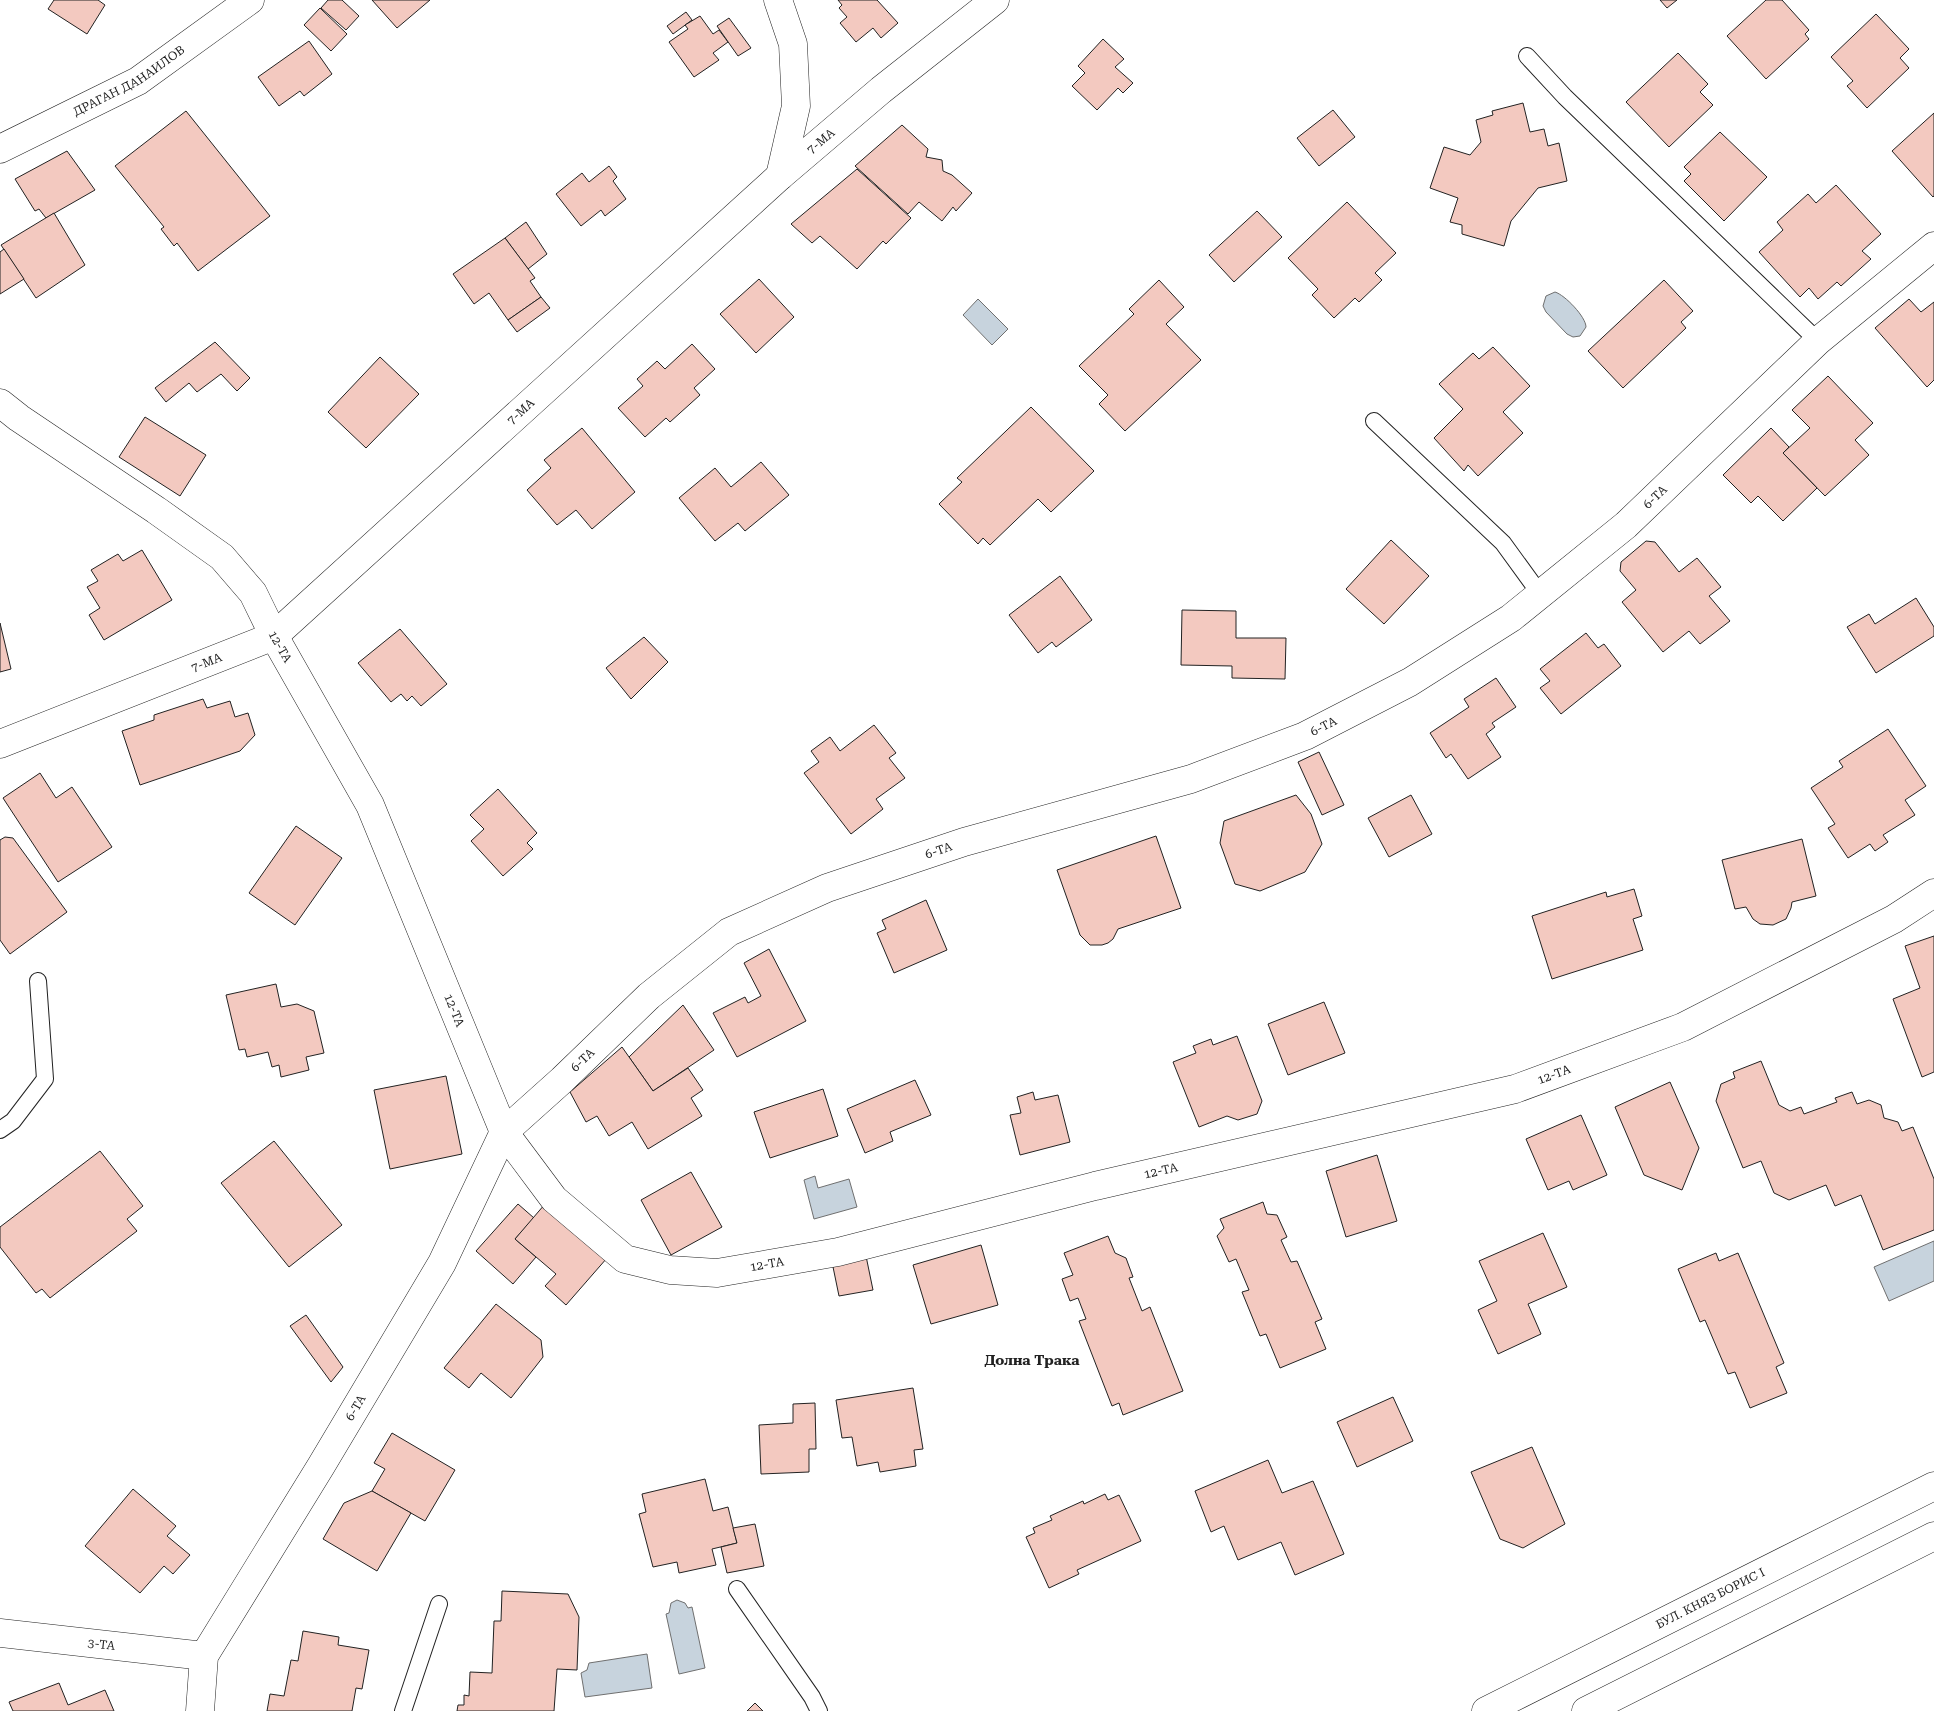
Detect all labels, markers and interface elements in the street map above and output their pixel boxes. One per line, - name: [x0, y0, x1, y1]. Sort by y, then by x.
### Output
- street label: ДРАГАН ДАНАИЛОВ: [71, 43, 187, 119]
- street label: 7-МА: [804, 125, 838, 157]
- street label: 7-МА: [504, 395, 538, 428]
- street label: 6-ТА: [1640, 482, 1670, 512]
- street label: 12-ТА: [266, 629, 295, 666]
- street label: 7-МА: [189, 650, 224, 675]
- street label: 6-ТА: [1308, 714, 1340, 739]
- street label: 6-ТА: [923, 839, 954, 862]
- street label: 12-ТА: [441, 992, 467, 1030]
- street label: 6-ТА: [568, 1045, 598, 1075]
- street label: 12-ТА: [1535, 1062, 1573, 1087]
- street label: 12-ТА: [1142, 1160, 1180, 1181]
- street label: 12-ТА: [749, 1254, 786, 1274]
- district label: Долна Трака: [984, 1352, 1080, 1368]
- street label: 6-ТА: [343, 1392, 369, 1423]
- street label: БУЛ. КНЯЗ БОРИС I: [1653, 1565, 1767, 1632]
- street label: 3-ТА: [87, 1636, 116, 1653]

